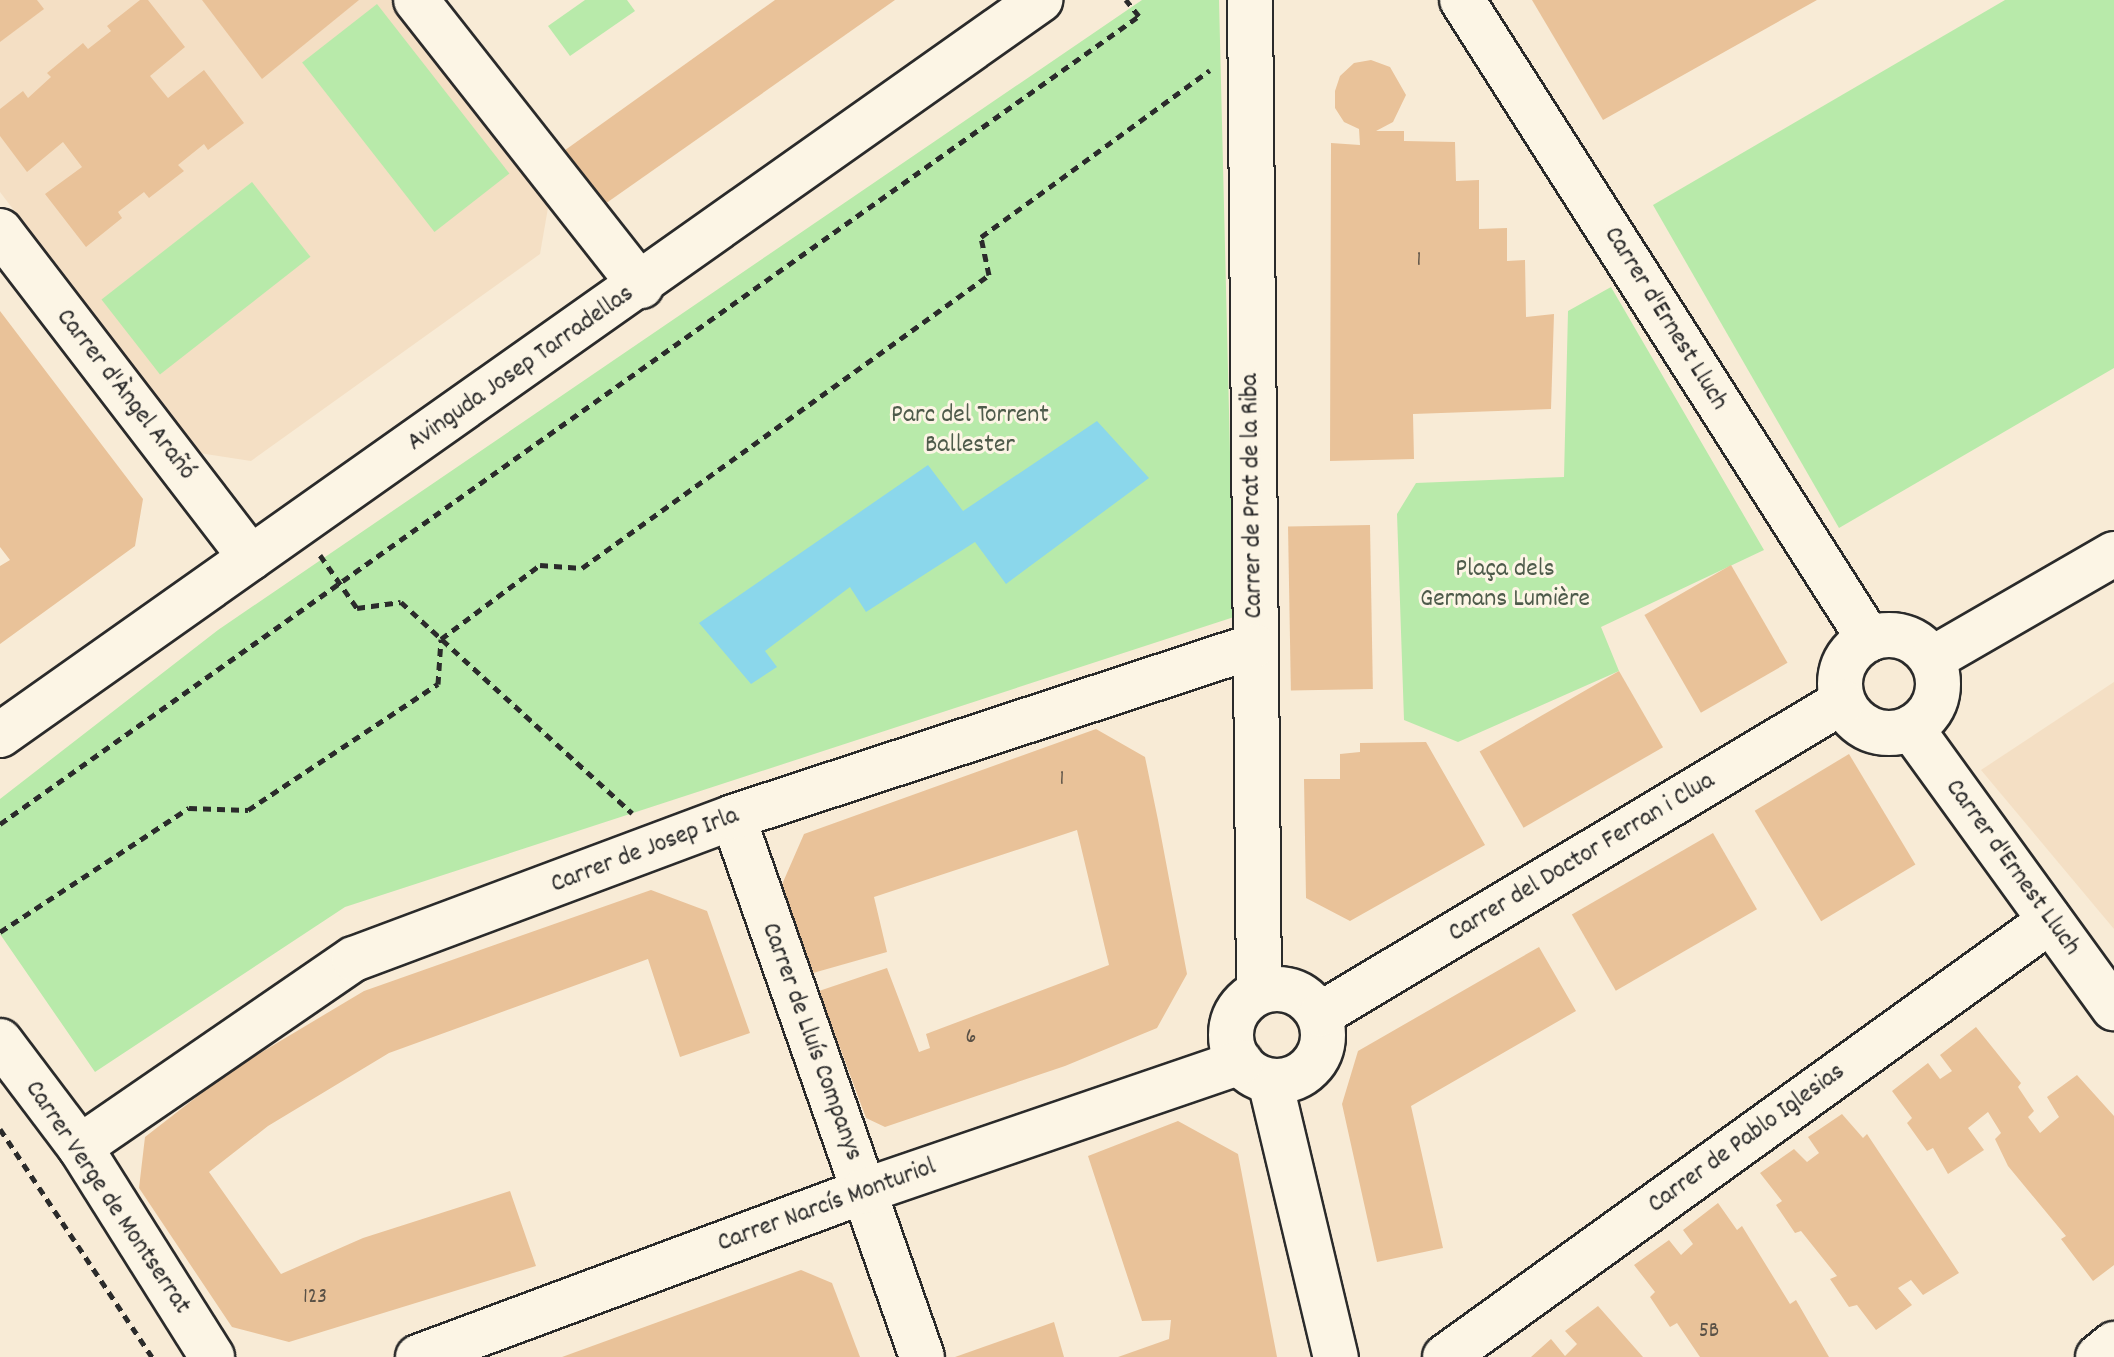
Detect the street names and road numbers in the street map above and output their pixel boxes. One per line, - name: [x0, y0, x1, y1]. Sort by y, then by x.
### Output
- street label: Carrer d'Ernest Lluch: [1596, 221, 1734, 417]
- street label: Avinguda Josep Tarradellas: [402, 279, 640, 459]
- street label: Carrer d'Àngel Arañó: [48, 303, 202, 487]
- street label: Carrer de Prat de la Riba: [1235, 373, 1271, 619]
- street label: Carrer del Doctor Ferran i Clua: [1443, 766, 1721, 950]
- street label: Carrer d'Ernest Lluch: [1938, 774, 2086, 962]
- street label: Carrer de Josep Irla: [547, 801, 743, 901]
- street label: Carrer de Lluís Companys: [753, 919, 869, 1165]
- street label: Carrer de Pablo Iglesias: [1642, 1057, 1852, 1221]
- street label: Carrer Verge de Montserrat: [17, 1075, 197, 1321]
- street label: Carrer Narcís Monturiol: [714, 1152, 940, 1260]

